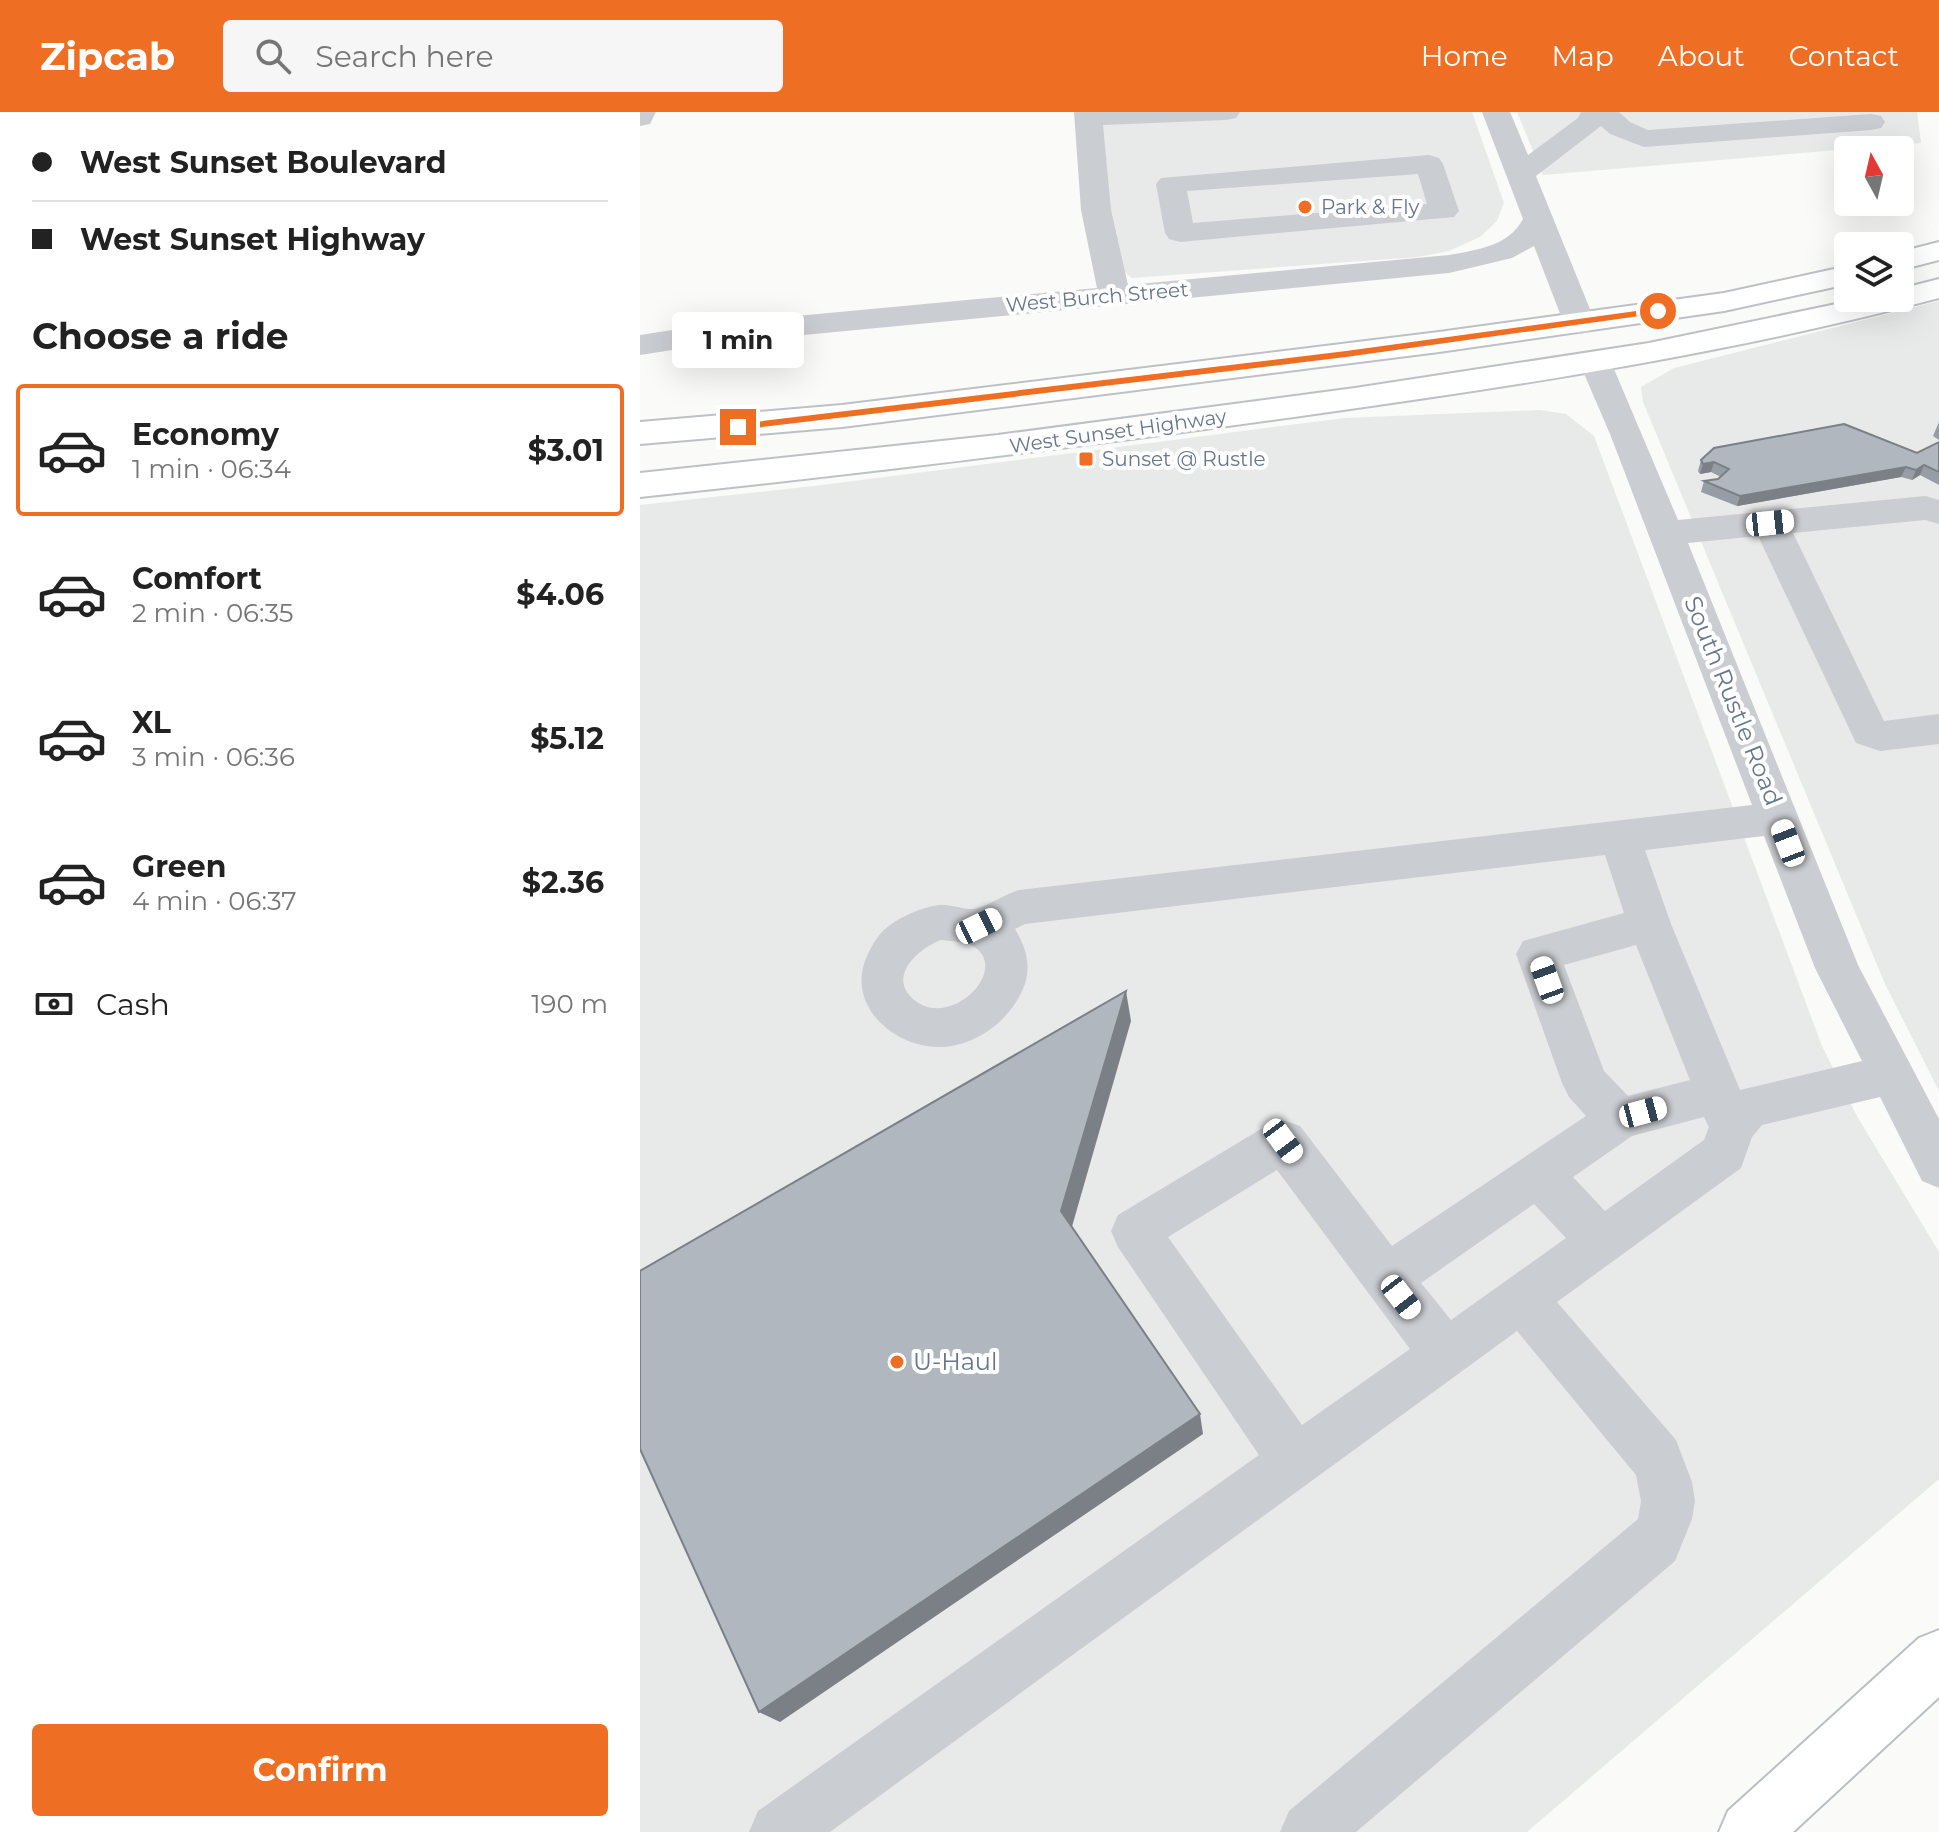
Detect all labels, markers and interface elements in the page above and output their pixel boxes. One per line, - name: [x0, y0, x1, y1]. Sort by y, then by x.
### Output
- search box: [223, 20, 783, 92]
- text: Zipcab: [40, 33, 175, 80]
- icon: search: [251, 34, 295, 78]
- text: Search here: [315, 38, 494, 75]
- text: Home: [1421, 39, 1508, 73]
- text: Map: [1552, 39, 1614, 73]
- text: About: [1658, 39, 1745, 73]
- text: Contact: [1789, 39, 1899, 73]
- north arrow: [1834, 136, 1914, 216]
- map controls: [1834, 136, 1914, 312]
- text: West Sunset Boulevard: [80, 144, 447, 181]
- place label: Park & Fly: [1321, 195, 1419, 219]
- marker: Park & Fly: [1296, 198, 1314, 216]
- text: West Sunset Highway: [80, 221, 425, 258]
- button: layers: [1834, 232, 1914, 312]
- street label: West Burch Street: [1005, 277, 1189, 317]
- route start: [1640, 293, 1676, 329]
- callout: 1 min: [672, 311, 804, 367]
- text: Choose a ride: [32, 314, 289, 358]
- text: 1 min: [703, 324, 773, 356]
- street label: West Sunset Highway: [1008, 404, 1228, 458]
- route end: [720, 409, 756, 445]
- icon: car: [36, 414, 108, 486]
- text: Economy: [132, 416, 279, 453]
- text: $3.01: [528, 432, 604, 469]
- place label: Sunset @ Rustle: [1102, 447, 1266, 471]
- marker: Sunset @ Rustle: [1077, 450, 1095, 468]
- text: 1 min · 06:34: [132, 453, 291, 485]
- car: [1745, 509, 1795, 537]
- icon: car: [36, 558, 108, 630]
- text: Comfort: [132, 560, 262, 597]
- text: $4.06: [516, 576, 604, 613]
- street label: South Rustle Road: [1678, 592, 1789, 810]
- text: 2 min · 06:35: [132, 597, 294, 629]
- icon: car: [36, 702, 108, 774]
- text: XL: [132, 704, 171, 741]
- text: $5.12: [530, 720, 604, 757]
- text: 3 min · 06:36: [132, 741, 295, 773]
- car: [1768, 816, 1808, 870]
- icon: car: [36, 846, 108, 918]
- text: Green: [132, 848, 226, 885]
- text: $2.36: [522, 864, 604, 901]
- text: 4 min · 06:37: [132, 885, 297, 917]
- car: [952, 905, 1006, 947]
- car: [1528, 953, 1566, 1007]
- icon: cash: [32, 982, 76, 1026]
- text: Cash: [96, 986, 170, 1023]
- text: 190 m: [531, 988, 608, 1020]
- car: [1617, 1094, 1669, 1130]
- car: [1259, 1115, 1307, 1167]
- car: [1377, 1271, 1425, 1323]
- place label: U-Haul: [913, 1347, 997, 1376]
- marker: U-Haul: [888, 1353, 906, 1371]
- button: Confirm: [32, 1724, 608, 1816]

